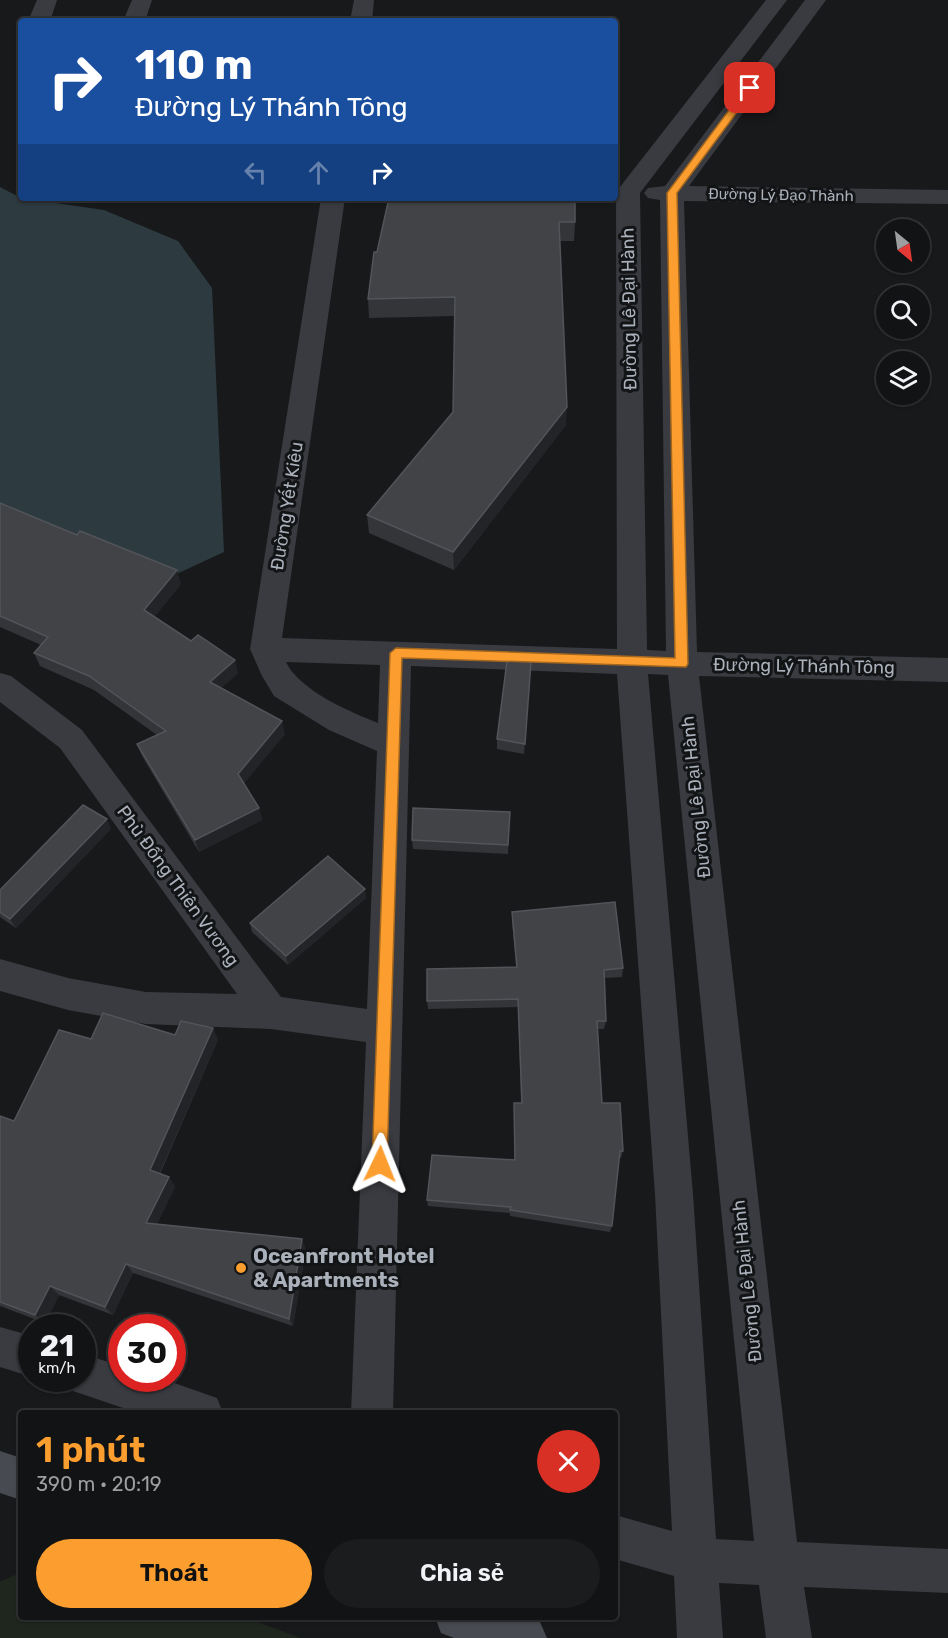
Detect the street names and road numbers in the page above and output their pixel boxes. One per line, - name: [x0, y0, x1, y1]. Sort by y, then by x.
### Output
- street label: Đường Lý Đạo Thành: [708, 185, 854, 205]
- street label: Đường Lê Đại Hành: [617, 227, 641, 391]
- street label: Đường Yết Kiêu: [265, 440, 308, 572]
- street label: Đường Lý Thánh Tông: [713, 653, 895, 679]
- street label: Đường Lê Đại Hành: [677, 715, 715, 879]
- street label: Phù Đổng Thiên Vương: [112, 801, 244, 971]
- street label: Đường Lê Đại Hành: [728, 1199, 766, 1363]

